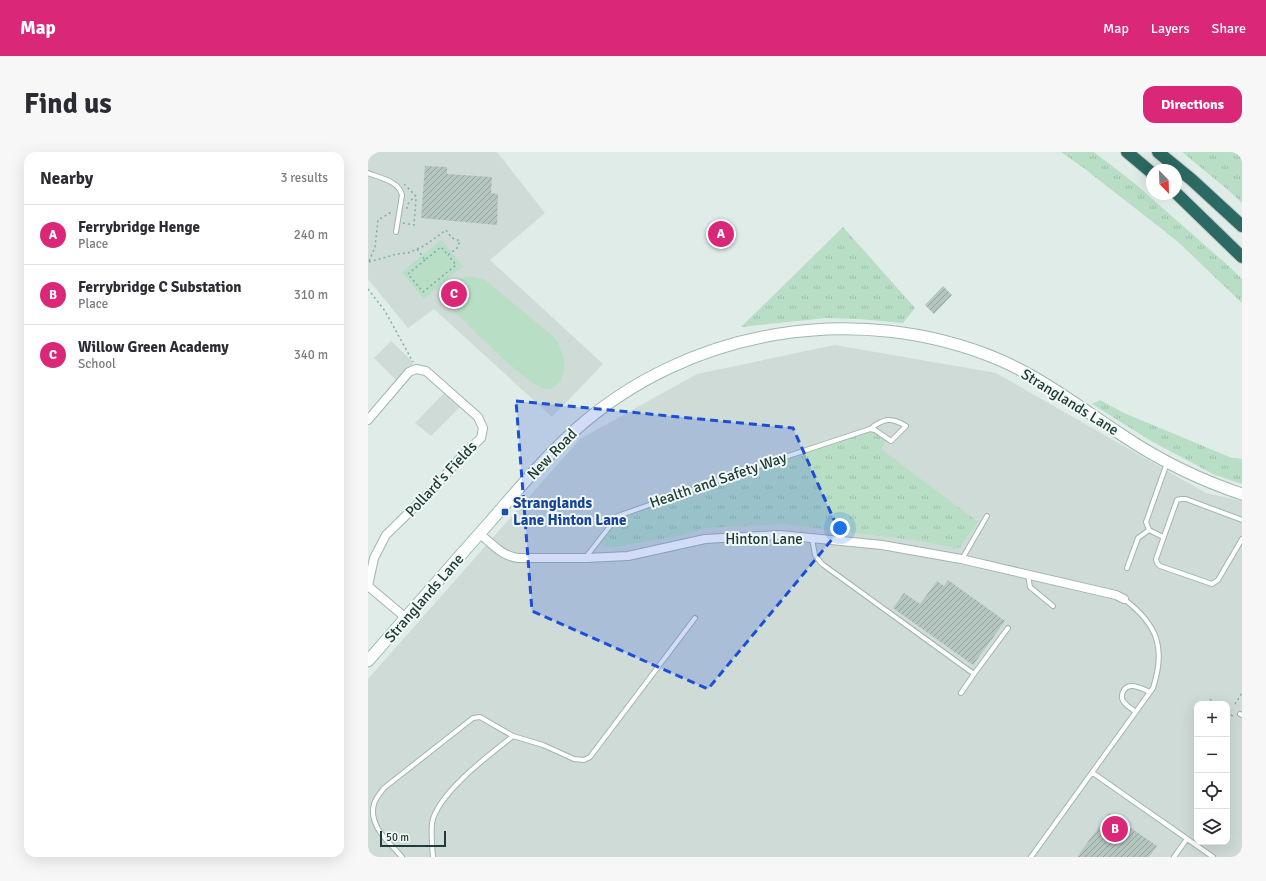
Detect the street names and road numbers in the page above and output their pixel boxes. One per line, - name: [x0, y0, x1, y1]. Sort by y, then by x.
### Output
- street label: Stranglands Lane: [1018, 365, 1122, 439]
- street label: New Road: [523, 425, 581, 483]
- street label: Pollard's Fields: [401, 437, 481, 520]
- street label: Health and Safety Way: [647, 448, 789, 512]
- street label: Hinton Lane: [725, 530, 803, 548]
- street label: Stranglands Lane: [381, 550, 467, 646]

